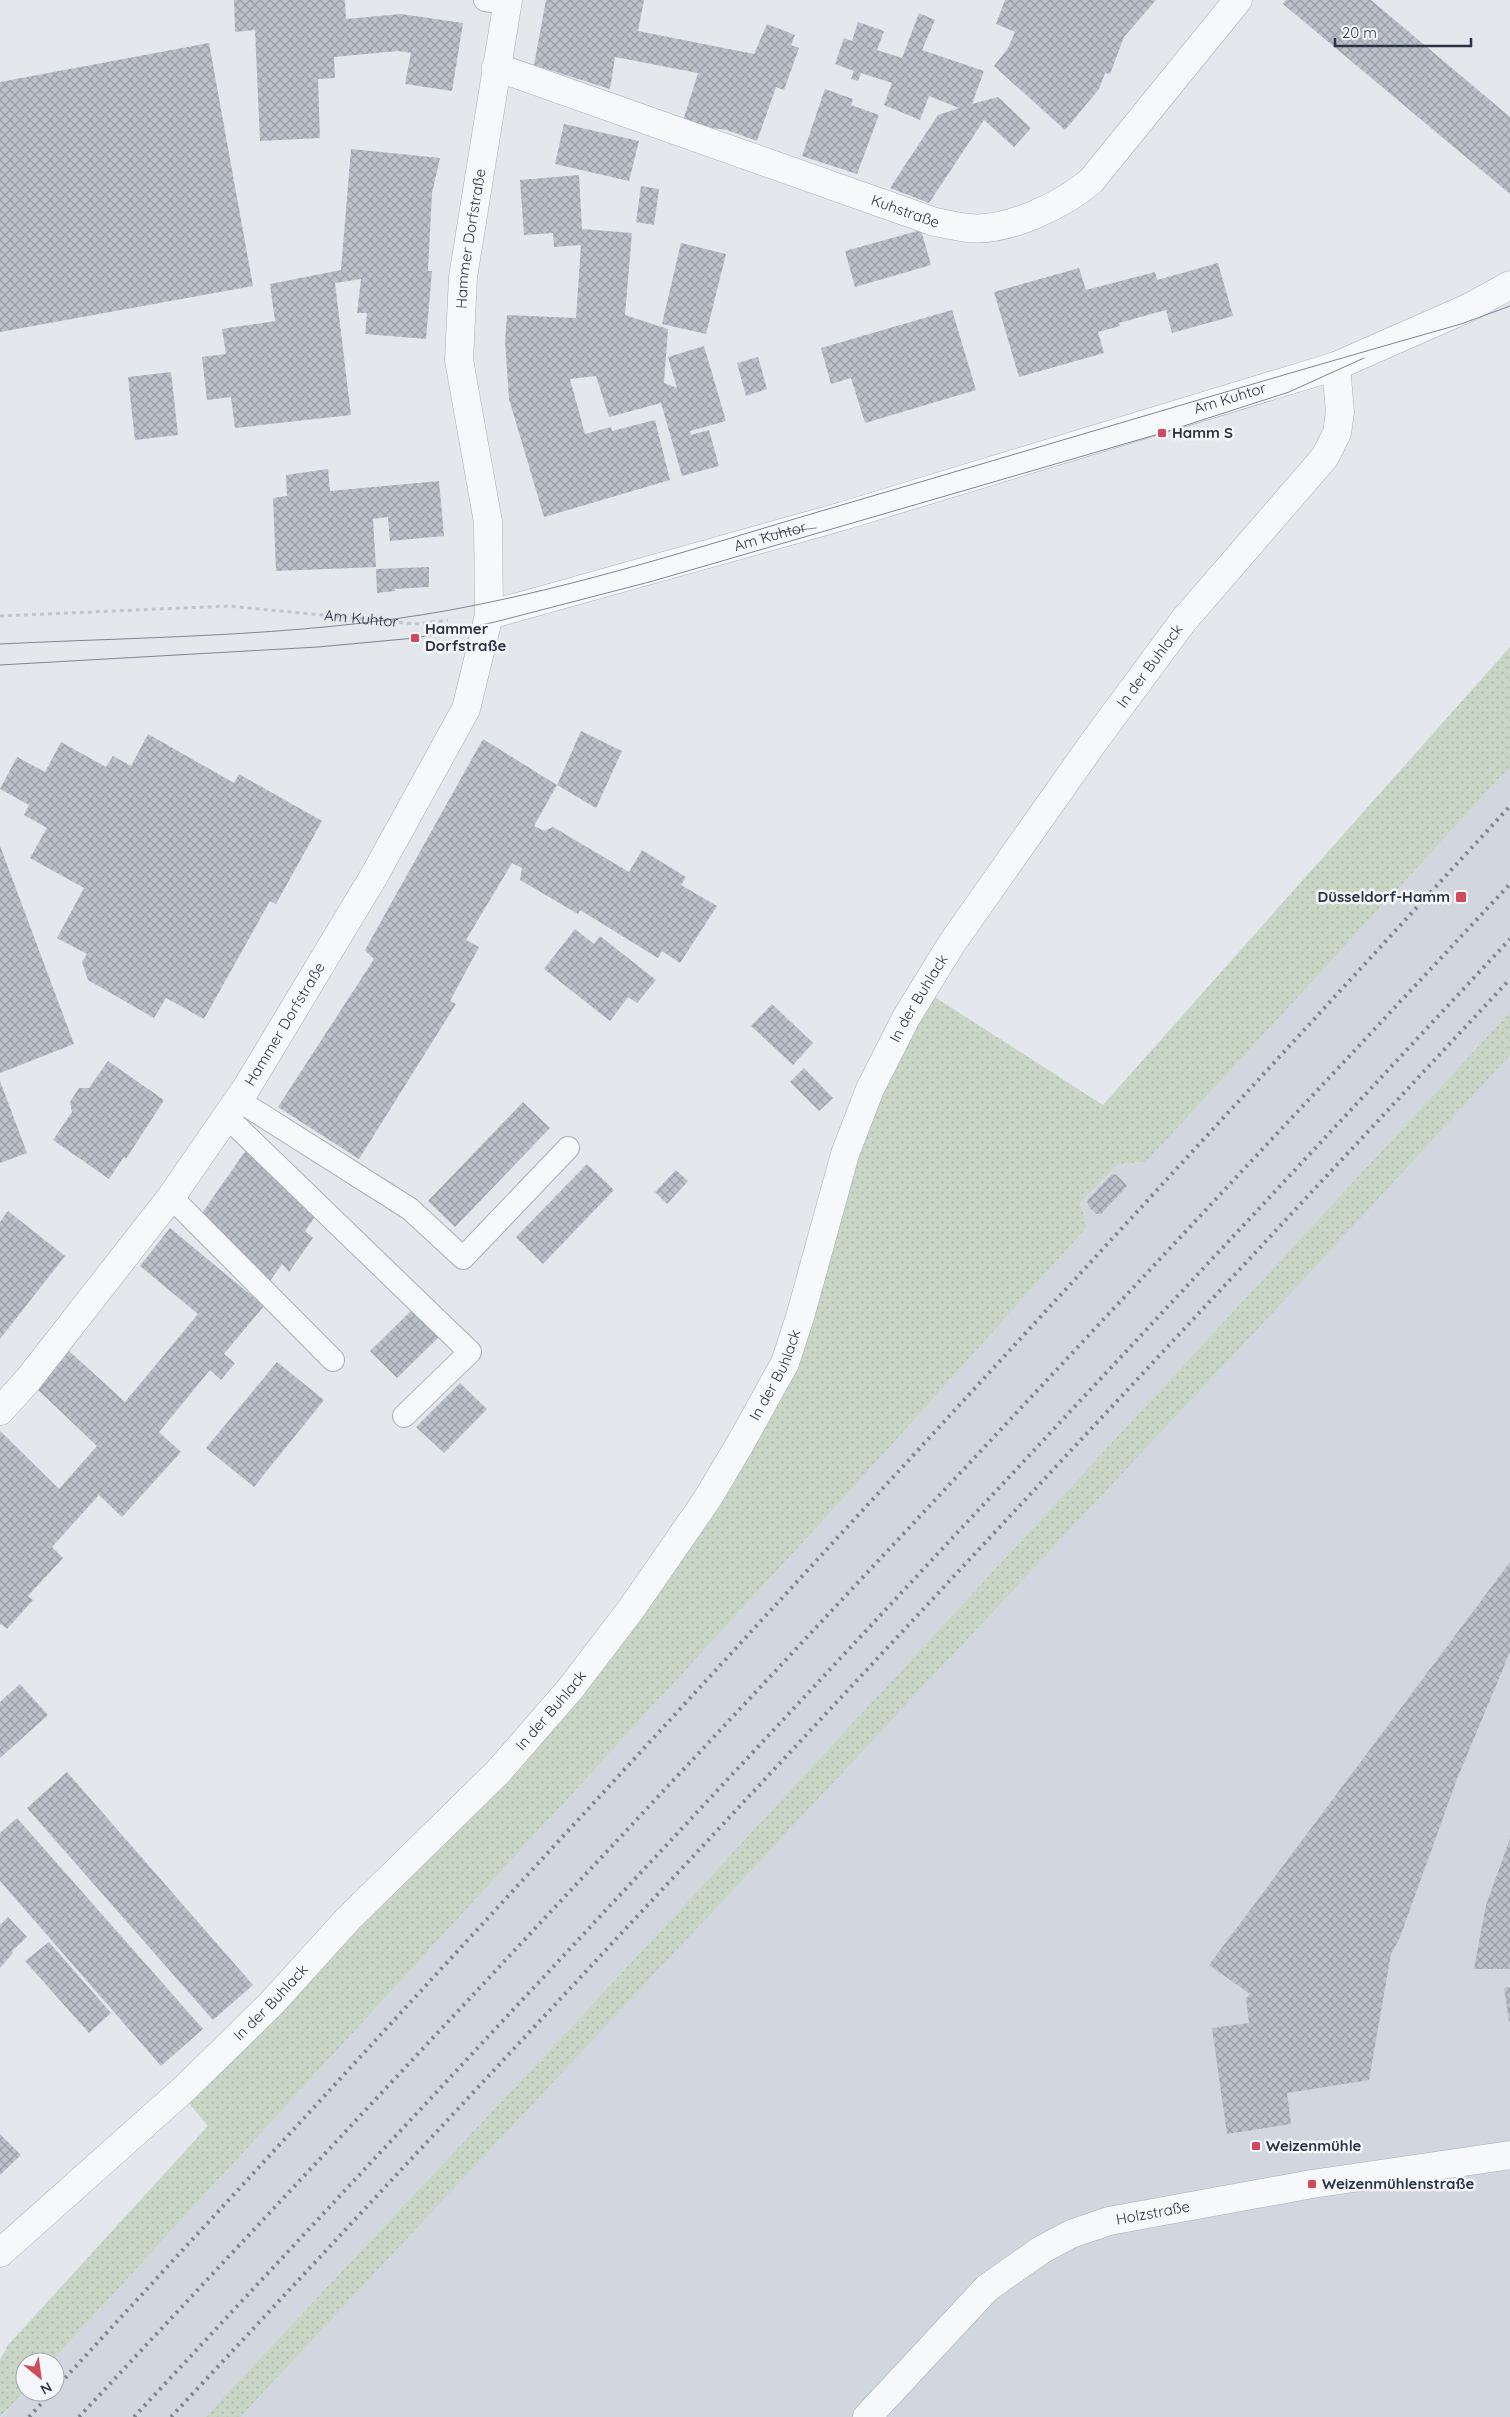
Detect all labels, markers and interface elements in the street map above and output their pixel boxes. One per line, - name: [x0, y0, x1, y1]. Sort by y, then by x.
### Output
- scale bar: [1335, 15, 1471, 47]
- text: 20 m: [1342, 23, 1377, 42]
- street label: Hammer Dorfstraße: [451, 167, 489, 309]
- street label: Kuhstraße: [869, 190, 942, 232]
- street label: Am Kuhtor: [1191, 378, 1268, 418]
- place label: Hamm S: [1172, 423, 1233, 442]
- marker: Hamm S: [1156, 427, 1168, 439]
- street label: Am Kuhtor: [732, 517, 809, 555]
- street label: Am Kuhtor: [323, 605, 399, 631]
- place label: Hammer Dorfstraße: [425, 619, 506, 655]
- street label: In der Buhlack: [1112, 620, 1187, 711]
- marker: Hammer Dorfstraße: [409, 632, 421, 644]
- place label: Düsseldorf-Hamm: [1318, 887, 1450, 906]
- marker: Düsseldorf-Hamm: [1454, 890, 1468, 904]
- street label: In der Buhlack: [885, 951, 952, 1045]
- street label: Hammer Dorfstraße: [240, 959, 329, 1089]
- street label: In der Buhlack: [745, 1327, 804, 1424]
- street label: In der Buhlack: [511, 1666, 590, 1754]
- street label: In der Buhlack: [229, 1960, 312, 2044]
- place label: Weizenmühle: [1266, 2136, 1362, 2155]
- marker: Weizenmühle: [1250, 2140, 1262, 2152]
- place label: Weizenmühlenstraße: [1322, 2174, 1474, 2193]
- marker: Weizenmühlenstraße: [1306, 2178, 1318, 2190]
- street label: Holzstraße: [1114, 2196, 1191, 2229]
- north arrow: [15, 2352, 65, 2402]
- text: N: [37, 2378, 55, 2399]

